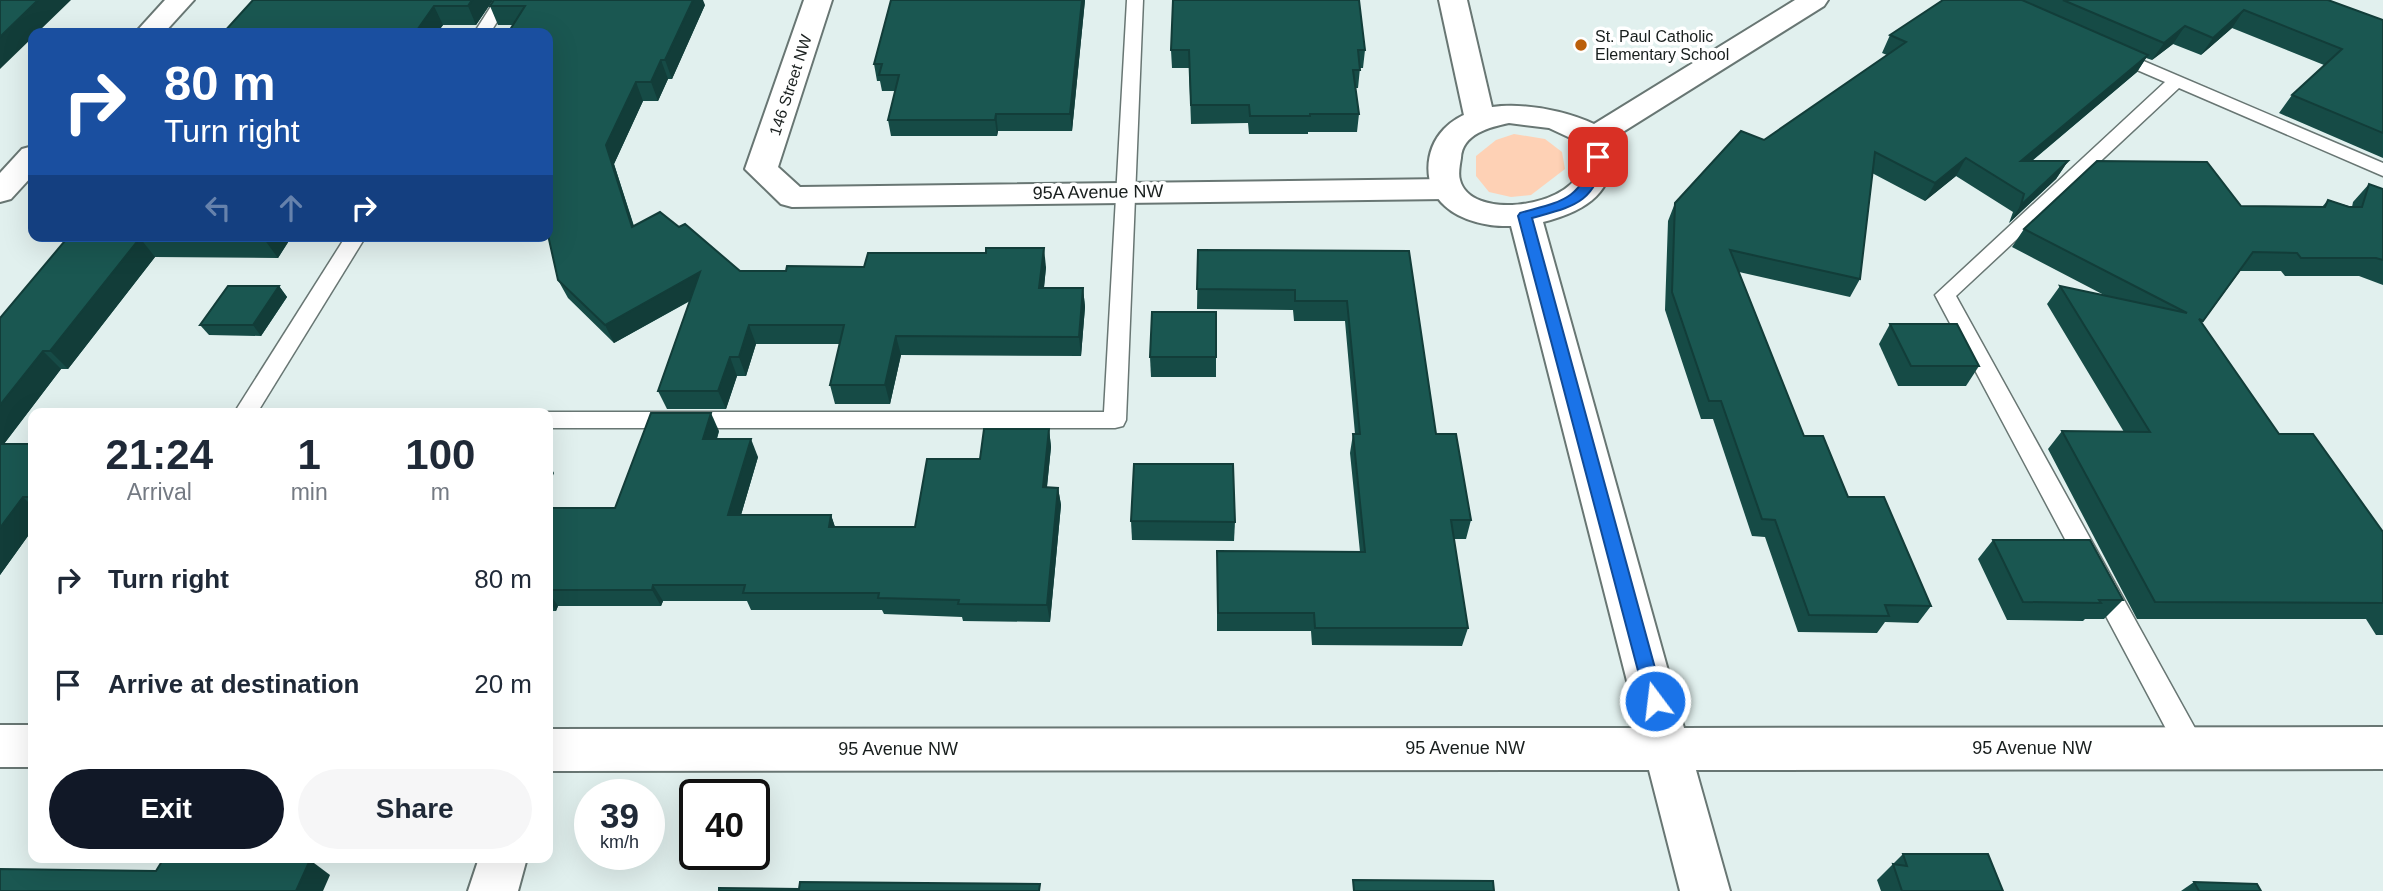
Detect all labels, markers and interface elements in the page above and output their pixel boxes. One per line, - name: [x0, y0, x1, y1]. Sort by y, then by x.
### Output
- place label: St. Paul Catholic Elementary School: [1595, 28, 1729, 63]
- street label: 146 Street NW: [766, 32, 815, 138]
- marker: St. Paul Catholic Elementary School: [1573, 37, 1589, 53]
- icon: right: [49, 56, 140, 147]
- text: 80 m: [164, 56, 276, 110]
- text: Turn right: [164, 113, 300, 149]
- pin: [1568, 127, 1628, 187]
- icon: arrive: [1579, 138, 1617, 176]
- street label: 95A Avenue NW: [1032, 181, 1164, 203]
- icon: left: [199, 189, 237, 227]
- icon: ahead: [272, 189, 310, 227]
- icon: right: [345, 189, 383, 227]
- text: 21:24: [106, 431, 213, 478]
- text: 1: [297, 431, 321, 478]
- text: 100: [405, 431, 475, 478]
- text: Arrival: [127, 479, 192, 505]
- text: min: [291, 479, 328, 505]
- text: m: [431, 479, 450, 505]
- icon: right: [49, 561, 87, 599]
- text: Turn right: [108, 564, 229, 594]
- text: 80 m: [474, 564, 532, 594]
- position arrow: [1618, 664, 1692, 738]
- icon: arrive: [49, 666, 87, 704]
- text: Arrive at destination: [108, 669, 359, 699]
- text: 20 m: [474, 669, 532, 699]
- street label: 95 Avenue NW: [1405, 738, 1525, 758]
- street label: 95 Avenue NW: [1972, 738, 2092, 758]
- street label: 95 Avenue NW: [838, 739, 958, 759]
- button: Exit: [49, 769, 284, 849]
- button: Share: [298, 769, 532, 849]
- speed limit sign: 40: [679, 779, 770, 870]
- text: 39: [600, 796, 639, 835]
- text: km/h: [600, 832, 639, 852]

